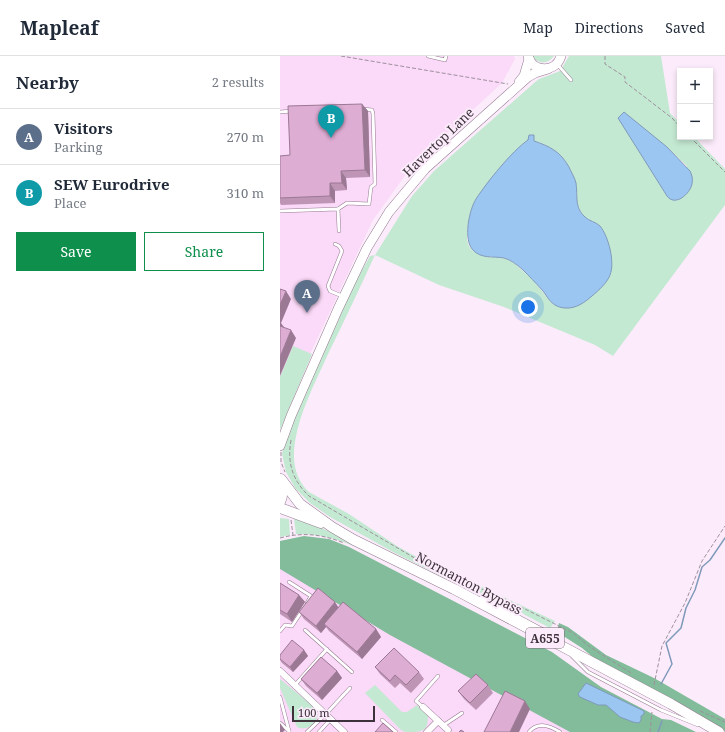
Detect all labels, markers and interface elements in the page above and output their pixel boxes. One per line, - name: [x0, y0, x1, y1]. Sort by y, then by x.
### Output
- text: Mapleaf: [20, 15, 98, 41]
- text: Map: [523, 18, 553, 37]
- text: Directions: [575, 18, 643, 37]
- text: Saved: [665, 18, 705, 37]
- map controls: [677, 68, 713, 140]
- button: +: [677, 68, 713, 104]
- text: Nearby: [16, 71, 79, 94]
- text: 2 results: [212, 73, 264, 91]
- street label: Havertop Lane: [399, 103, 478, 181]
- button: −: [677, 104, 713, 140]
- pin: B: [318, 105, 344, 138]
- text: Visitors: [54, 118, 113, 138]
- text: A: [24, 128, 34, 146]
- text: 270 m: [227, 128, 264, 146]
- text: Parking: [54, 138, 102, 156]
- text: SEW Eurodrive: [54, 174, 169, 194]
- text: B: [25, 184, 33, 202]
- text: 310 m: [227, 184, 264, 202]
- text: Place: [54, 194, 87, 212]
- button: Save: [16, 232, 136, 271]
- button: Share: [144, 232, 264, 271]
- pin: A: [294, 280, 320, 313]
- your location: [518, 297, 538, 317]
- street label: Normanton Bypass: [413, 547, 525, 619]
- road number: A655: [526, 628, 564, 648]
- scale bar: [292, 704, 375, 723]
- text: 100 m: [298, 705, 330, 720]

